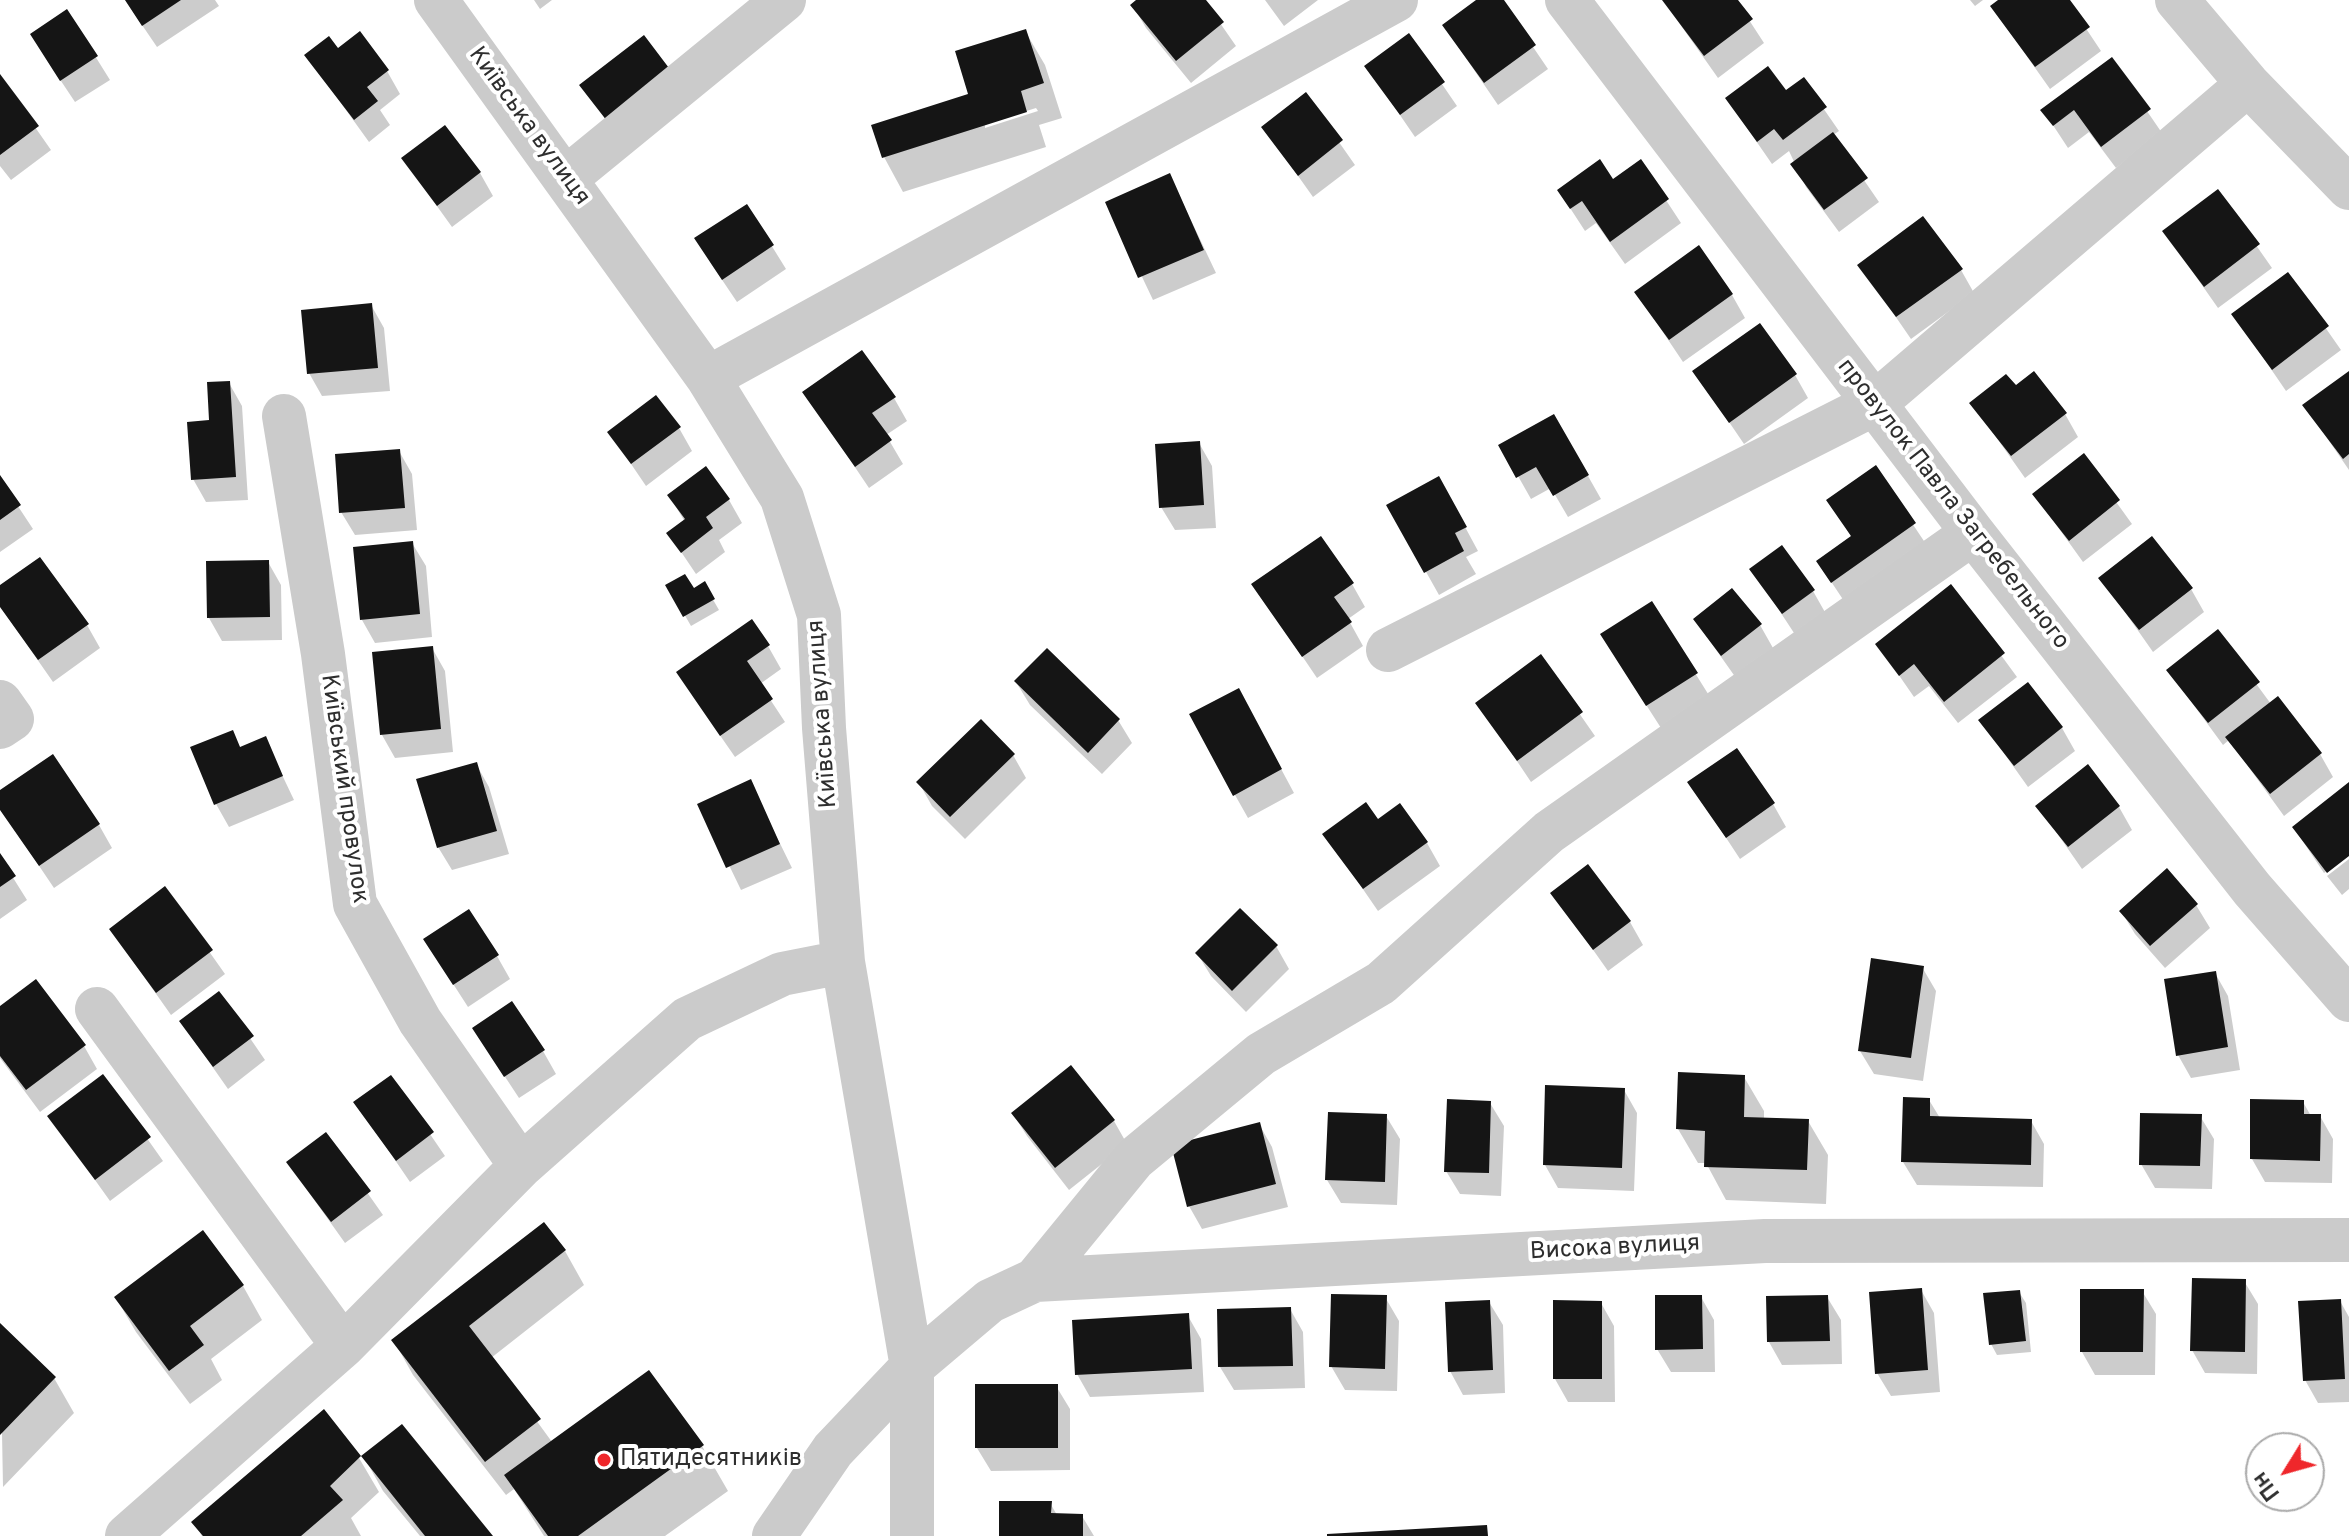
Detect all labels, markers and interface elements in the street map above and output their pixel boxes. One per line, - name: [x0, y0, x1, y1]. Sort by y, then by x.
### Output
- street label: Київська вулиця: [461, 42, 595, 212]
- street label: провулок Павла Загребельного: [1830, 354, 2074, 656]
- street label: Київська вулиця: [803, 619, 845, 809]
- street label: Київський провулок: [313, 673, 373, 905]
- street label: Висока вулиця: [1529, 1230, 1701, 1268]
- north arrow: [2245, 1432, 2325, 1512]
- place label: Пятидесятників: [620, 1446, 802, 1474]
- marker: Пятидесятників: [595, 1451, 613, 1469]
- text: Пн: [2247, 1466, 2287, 1506]

